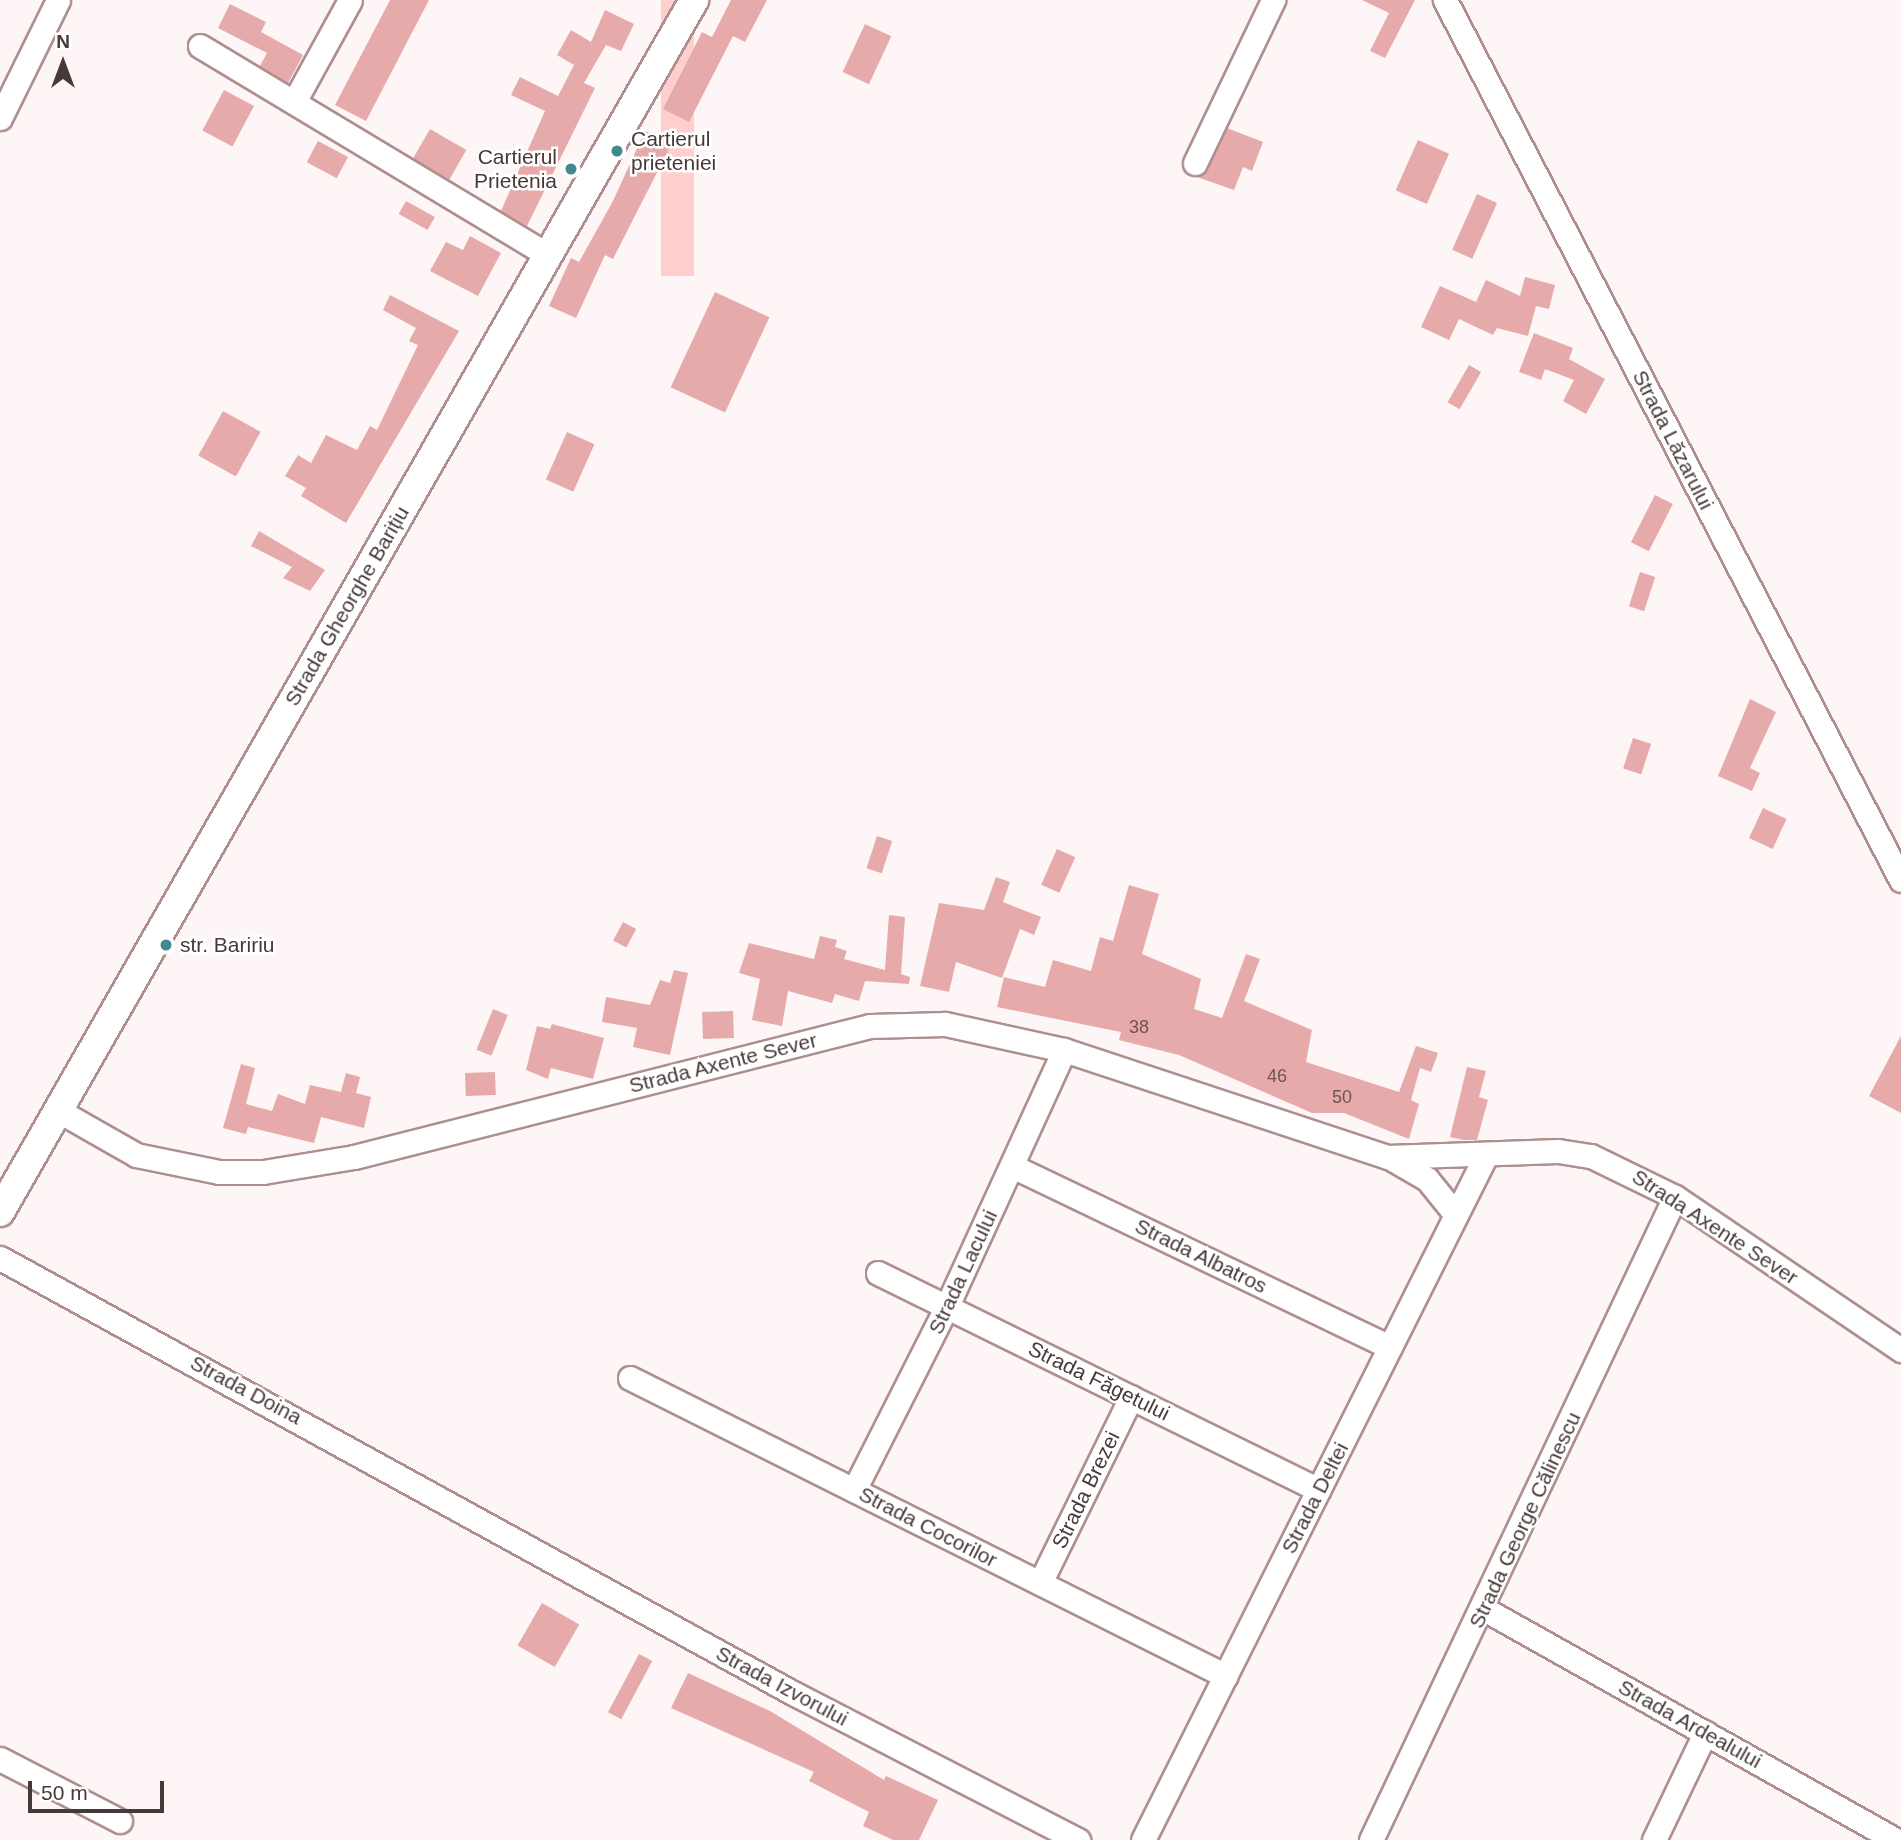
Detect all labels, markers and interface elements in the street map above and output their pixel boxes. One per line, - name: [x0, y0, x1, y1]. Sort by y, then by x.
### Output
- north arrow: [28, 28, 98, 98]
- text: N: [56, 31, 70, 52]
- place label: Cartierul prieteniei: [631, 126, 716, 176]
- marker: Cartierul prieteniei: [609, 143, 625, 159]
- place label: Cartierul Prietenia: [474, 144, 557, 194]
- marker: Cartierul Prietenia: [563, 161, 579, 177]
- street label: Strada Lăzarului: [1627, 366, 1719, 514]
- street label: Strada Gheorghe Barițiu: [279, 502, 415, 710]
- place label: str. Baririu: [180, 932, 275, 958]
- marker: str. Baririu: [158, 937, 174, 953]
- house number: 38: [1129, 1016, 1149, 1038]
- street label: Strada Axente Sever: [626, 1027, 820, 1099]
- house number: 46: [1267, 1065, 1287, 1087]
- house number: 50: [1332, 1086, 1352, 1108]
- street label: Strada Axente Sever: [1627, 1164, 1803, 1290]
- street label: Strada Lacului: [923, 1206, 1003, 1338]
- street label: Strada Albatros: [1130, 1213, 1272, 1299]
- street label: Strada Făgetului: [1024, 1336, 1174, 1426]
- street label: Strada Doina: [186, 1350, 306, 1430]
- street label: Strada George Călinescu: [1464, 1408, 1586, 1632]
- street label: Strada Brezei: [1047, 1427, 1125, 1553]
- street label: Strada Deltei: [1276, 1438, 1354, 1558]
- street label: Strada Cocorilor: [855, 1481, 1001, 1573]
- street label: Strada Izvorului: [712, 1641, 852, 1731]
- street label: Strada Ardealului: [1613, 1674, 1767, 1774]
- scale bar: [32, 1766, 168, 1810]
- text: 50 m: [41, 1781, 88, 1804]

